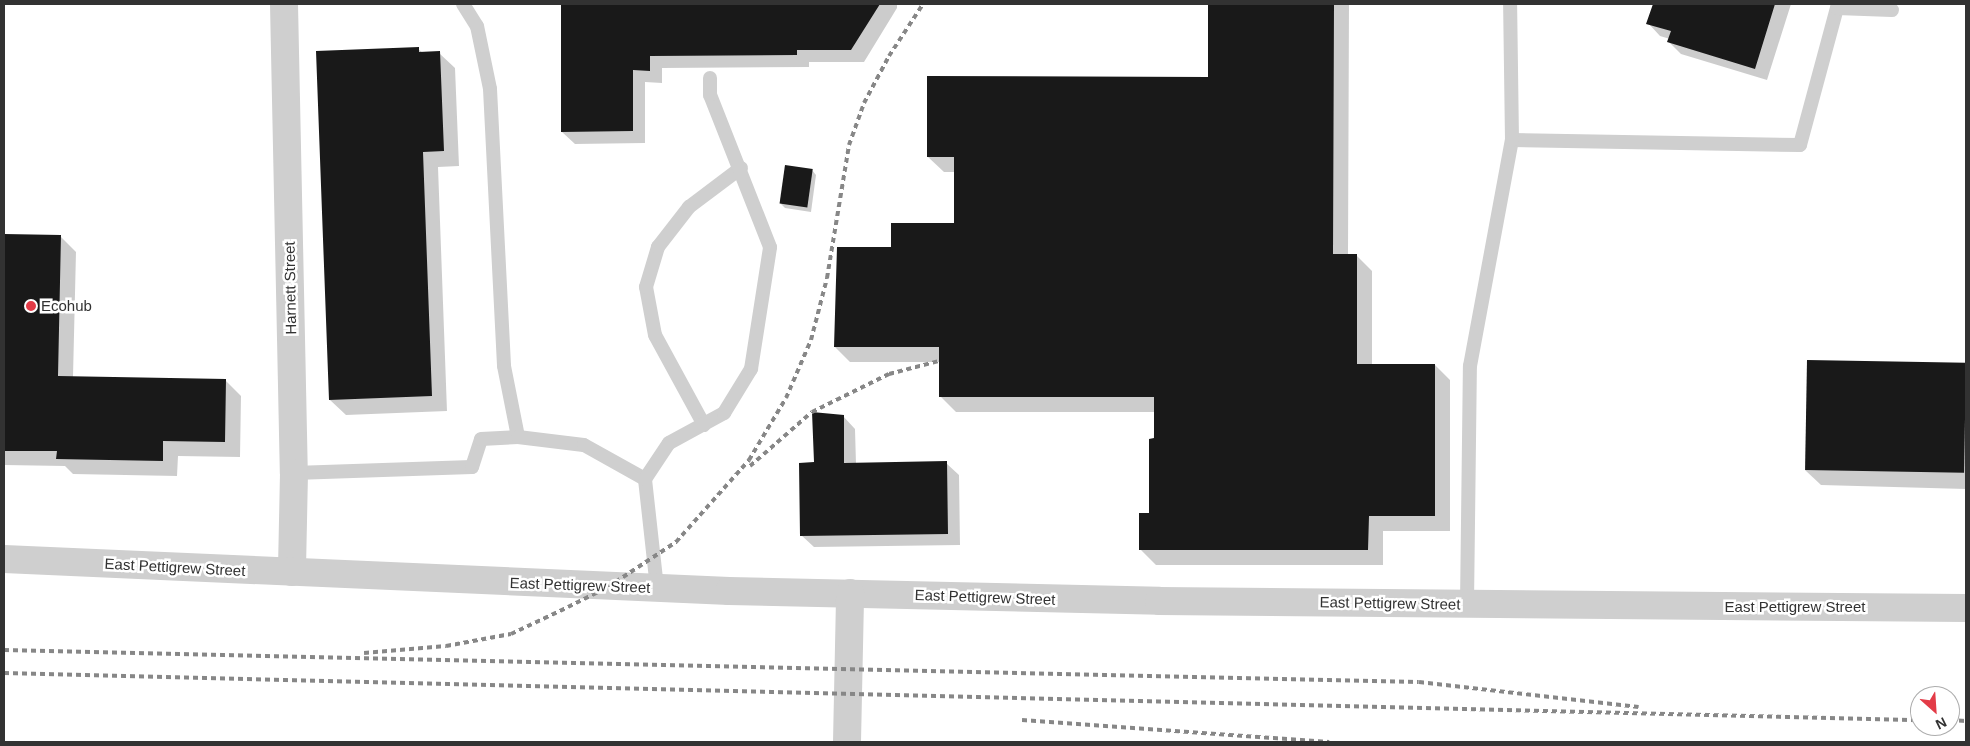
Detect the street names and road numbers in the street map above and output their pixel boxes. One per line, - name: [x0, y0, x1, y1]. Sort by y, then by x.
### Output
- street label: Harnett Street: [280, 241, 300, 335]
- street label: East Pettigrew Street: [104, 554, 246, 580]
- street label: East Pettigrew Street: [509, 574, 651, 596]
- street label: East Pettigrew Street: [914, 586, 1056, 608]
- street label: East Pettigrew Street: [1319, 593, 1461, 613]
- street label: East Pettigrew Street: [1725, 598, 1865, 616]

